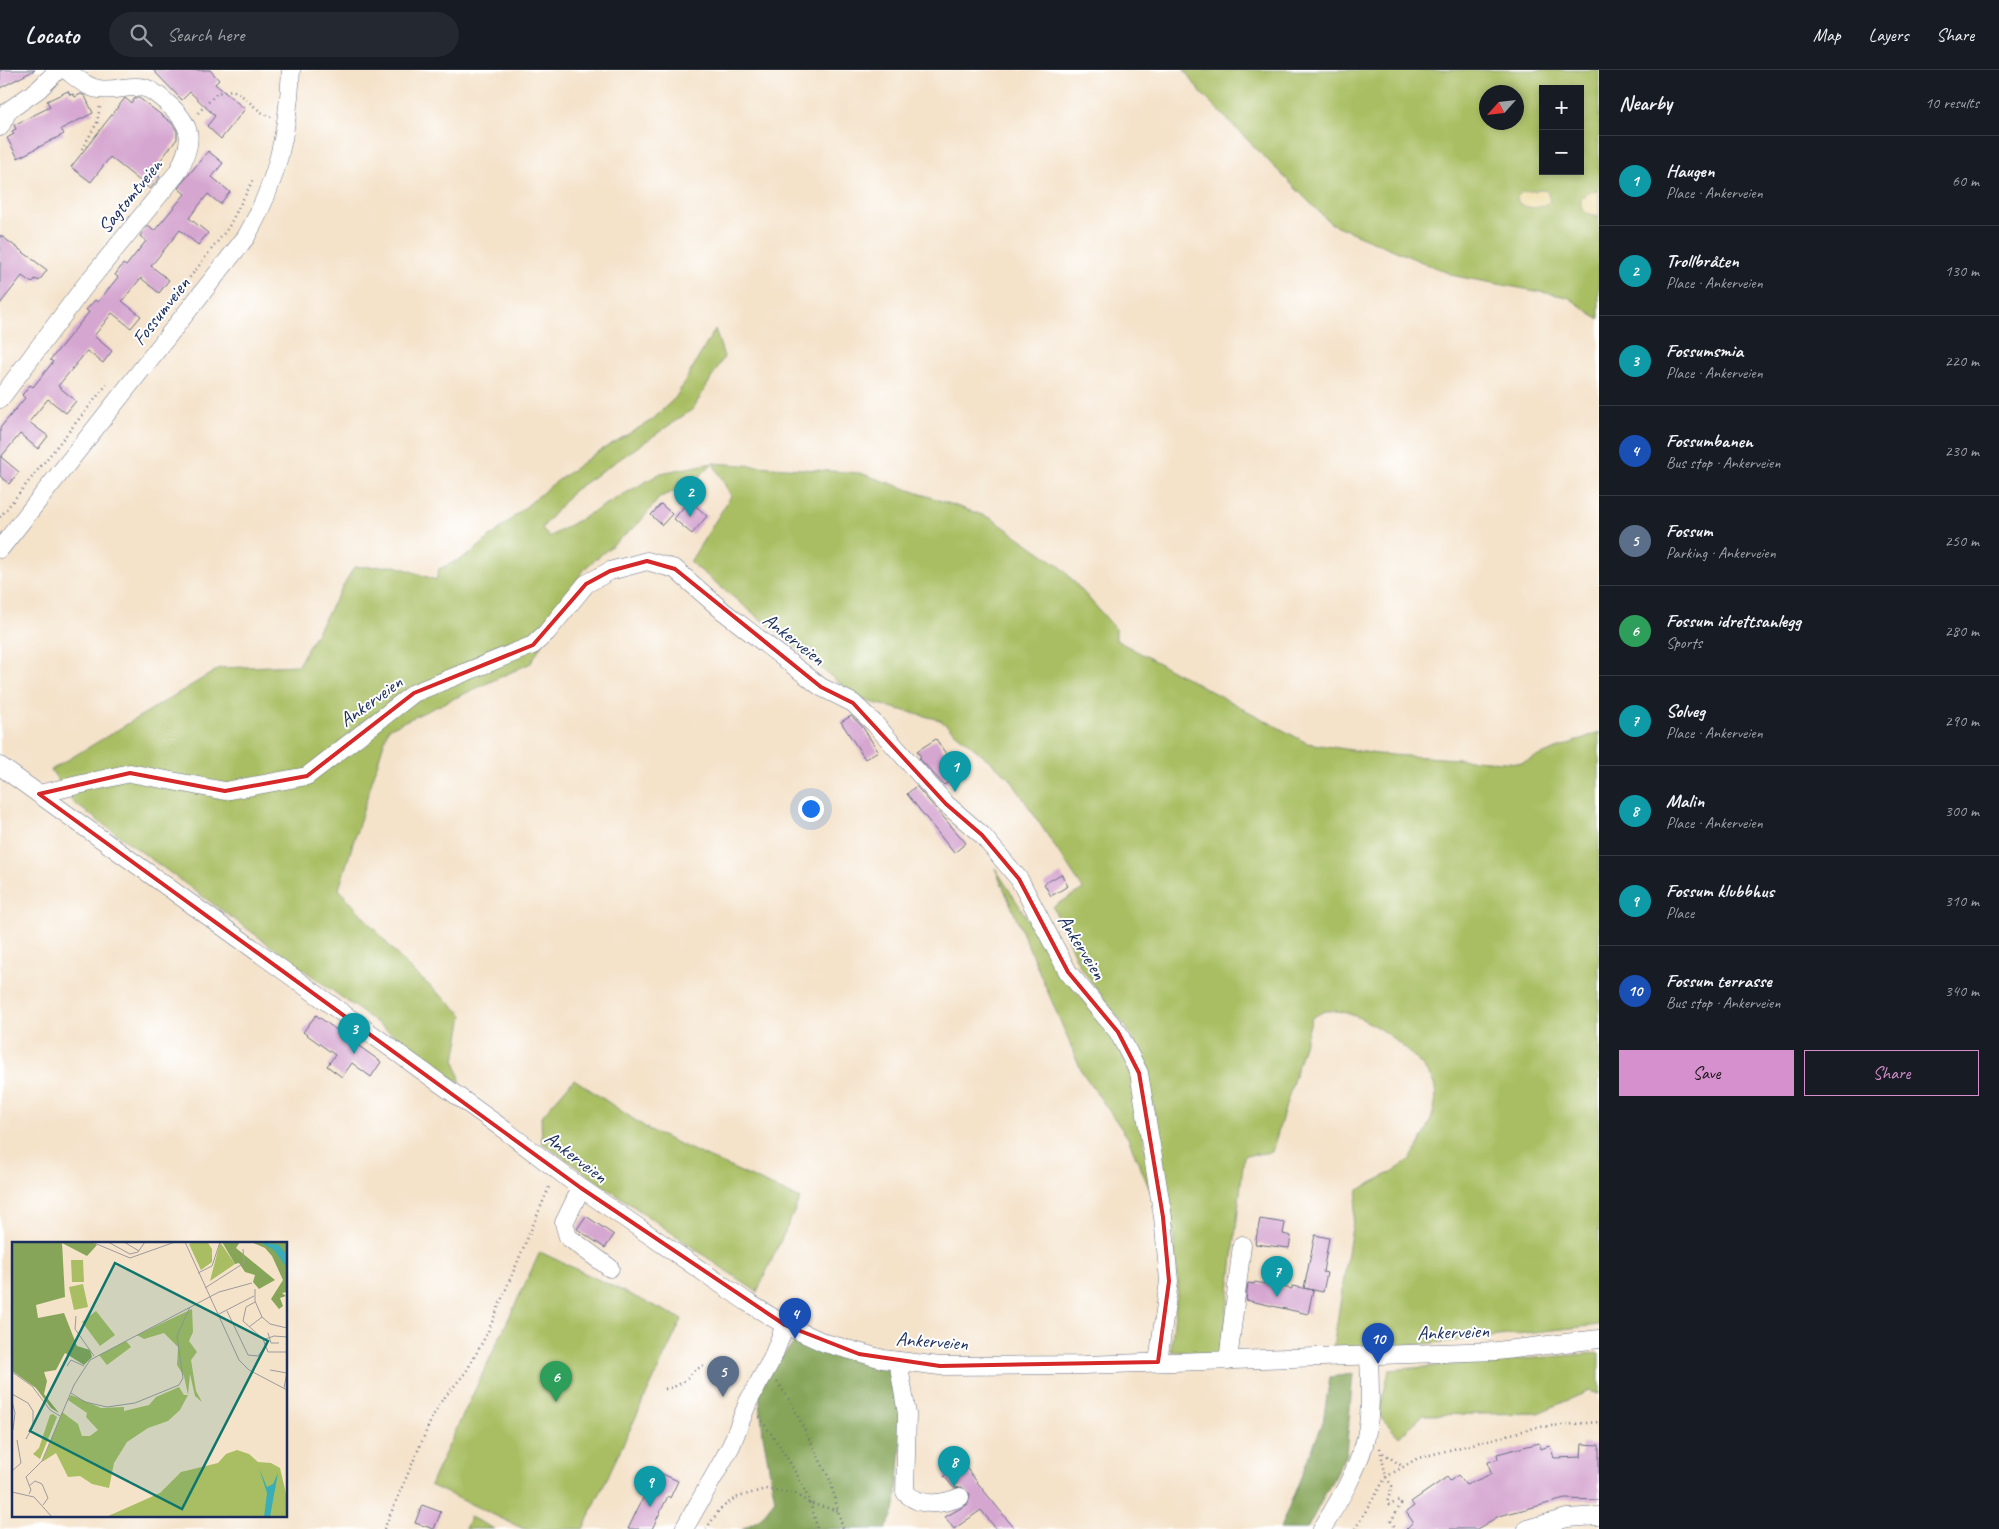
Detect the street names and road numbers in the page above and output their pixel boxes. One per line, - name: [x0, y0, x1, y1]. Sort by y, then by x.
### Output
- street label: Sagtomtveien: [92, 153, 168, 239]
- street label: Fossumveien: [126, 271, 196, 350]
- street label: Ankerveien: [758, 607, 831, 672]
- street label: Ankerveien: [334, 669, 408, 732]
- street label: Ankerveien: [1052, 910, 1112, 985]
- street label: Ankerveien: [540, 1125, 613, 1189]
- street label: Ankerveien: [1416, 1318, 1491, 1346]
- street label: Ankerveien: [895, 1326, 970, 1356]

